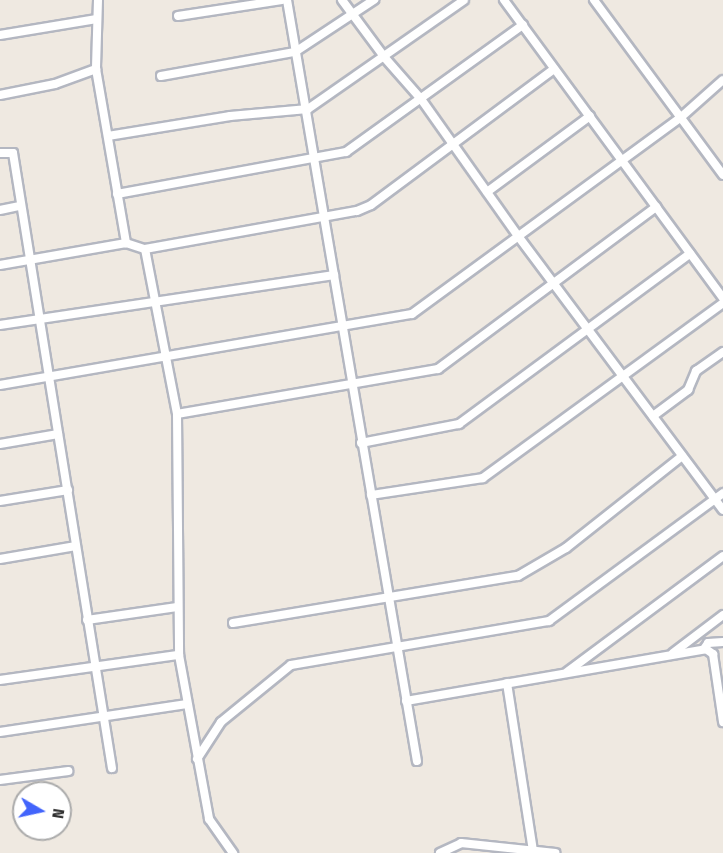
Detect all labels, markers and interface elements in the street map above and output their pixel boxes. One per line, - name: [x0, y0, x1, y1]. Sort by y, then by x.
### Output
- north arrow: [12, 781, 72, 841]
- text: N: [48, 807, 68, 820]

